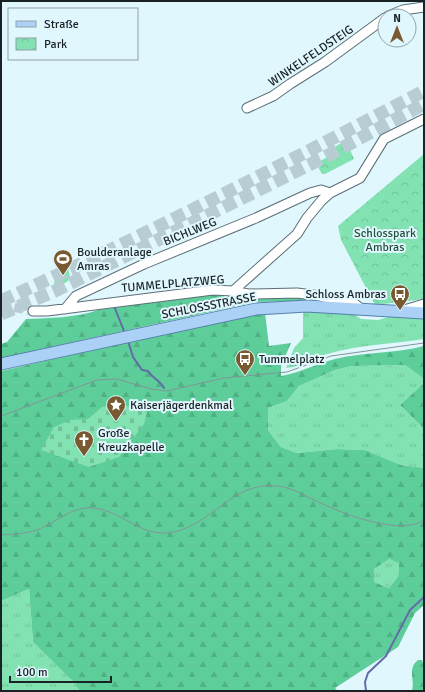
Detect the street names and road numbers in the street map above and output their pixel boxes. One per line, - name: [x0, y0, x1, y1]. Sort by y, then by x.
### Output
- street label: WINKELFELDSTEIG: [266, 22, 356, 90]
- street label: BICHLWEG: [161, 214, 219, 250]
- street label: TUMMELPLATZWEG: [121, 272, 225, 296]
- street label: SCHLOSSSTRASSE: [160, 289, 258, 323]

